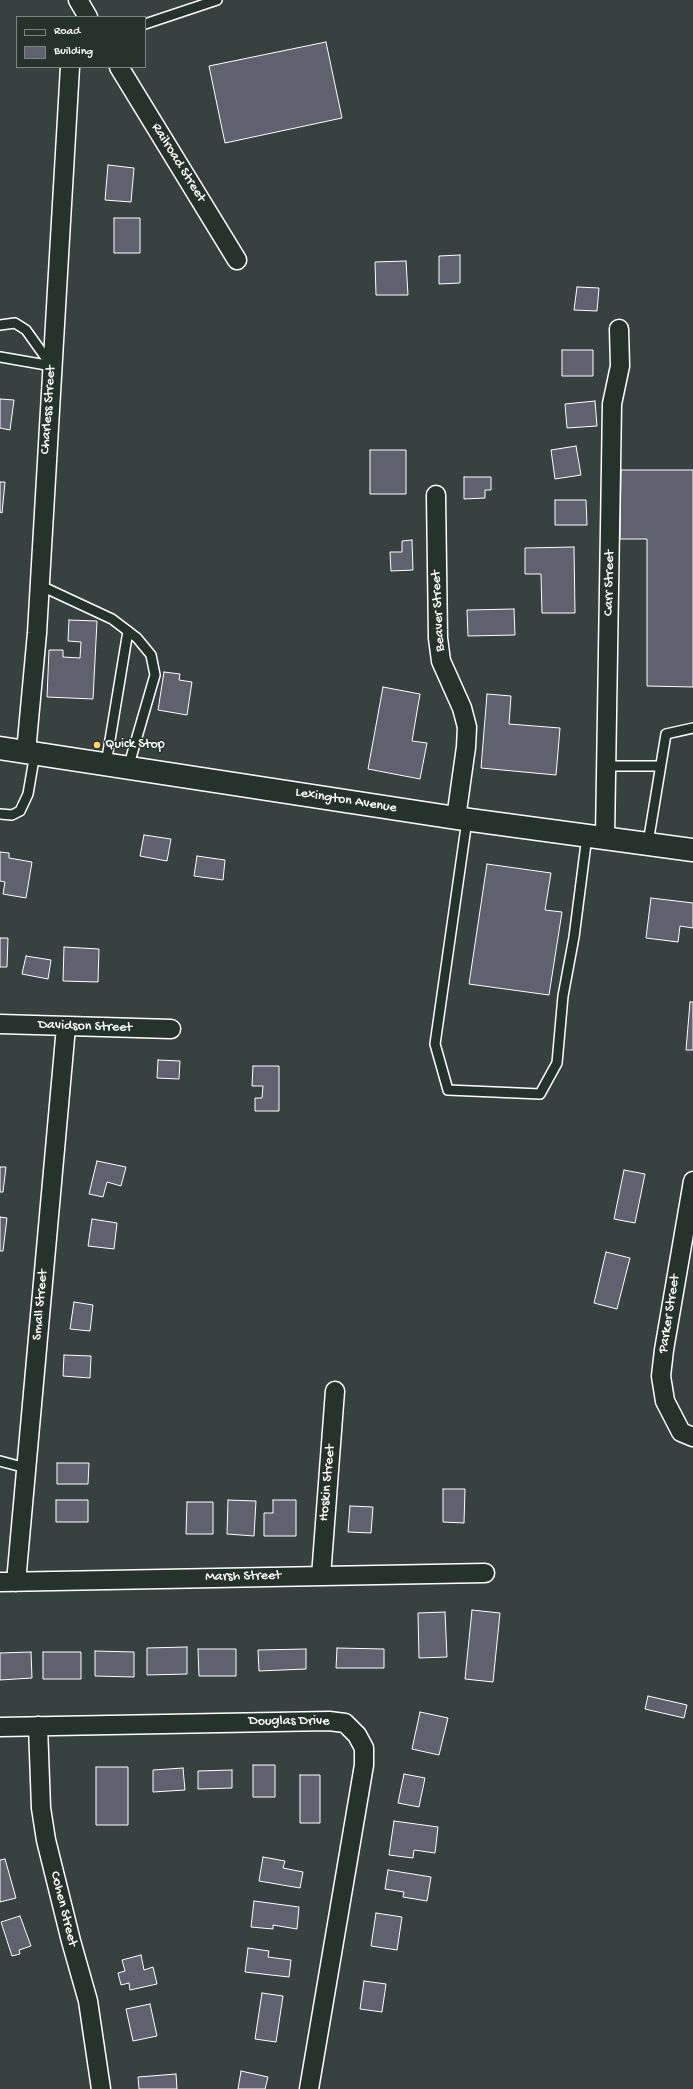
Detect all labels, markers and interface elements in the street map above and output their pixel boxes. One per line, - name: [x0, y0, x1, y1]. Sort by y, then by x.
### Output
- legend: [16, 16, 146, 68]
- text: Road: [54, 25, 80, 39]
- text: Building: [54, 45, 93, 59]
- street label: Railroad Street: [147, 120, 209, 206]
- street label: Charless Street: [38, 365, 60, 455]
- street label: Carr Street: [601, 550, 619, 616]
- street label: Beaver Street: [428, 570, 450, 652]
- place label: Quick Stop: [105, 737, 165, 753]
- marker: Quick Stop: [92, 740, 102, 750]
- street label: Lexington Avenue: [294, 785, 398, 817]
- street label: Davidson Street: [38, 1017, 132, 1037]
- street label: Small Street: [30, 1269, 52, 1341]
- street label: Parker Street: [655, 1273, 685, 1355]
- street label: Hoskin Street: [316, 1444, 340, 1522]
- street label: Marsh Street: [205, 1568, 281, 1586]
- street label: Douglas Drive: [249, 1714, 329, 1730]
- street label: Cohen Street: [46, 1870, 80, 1948]

